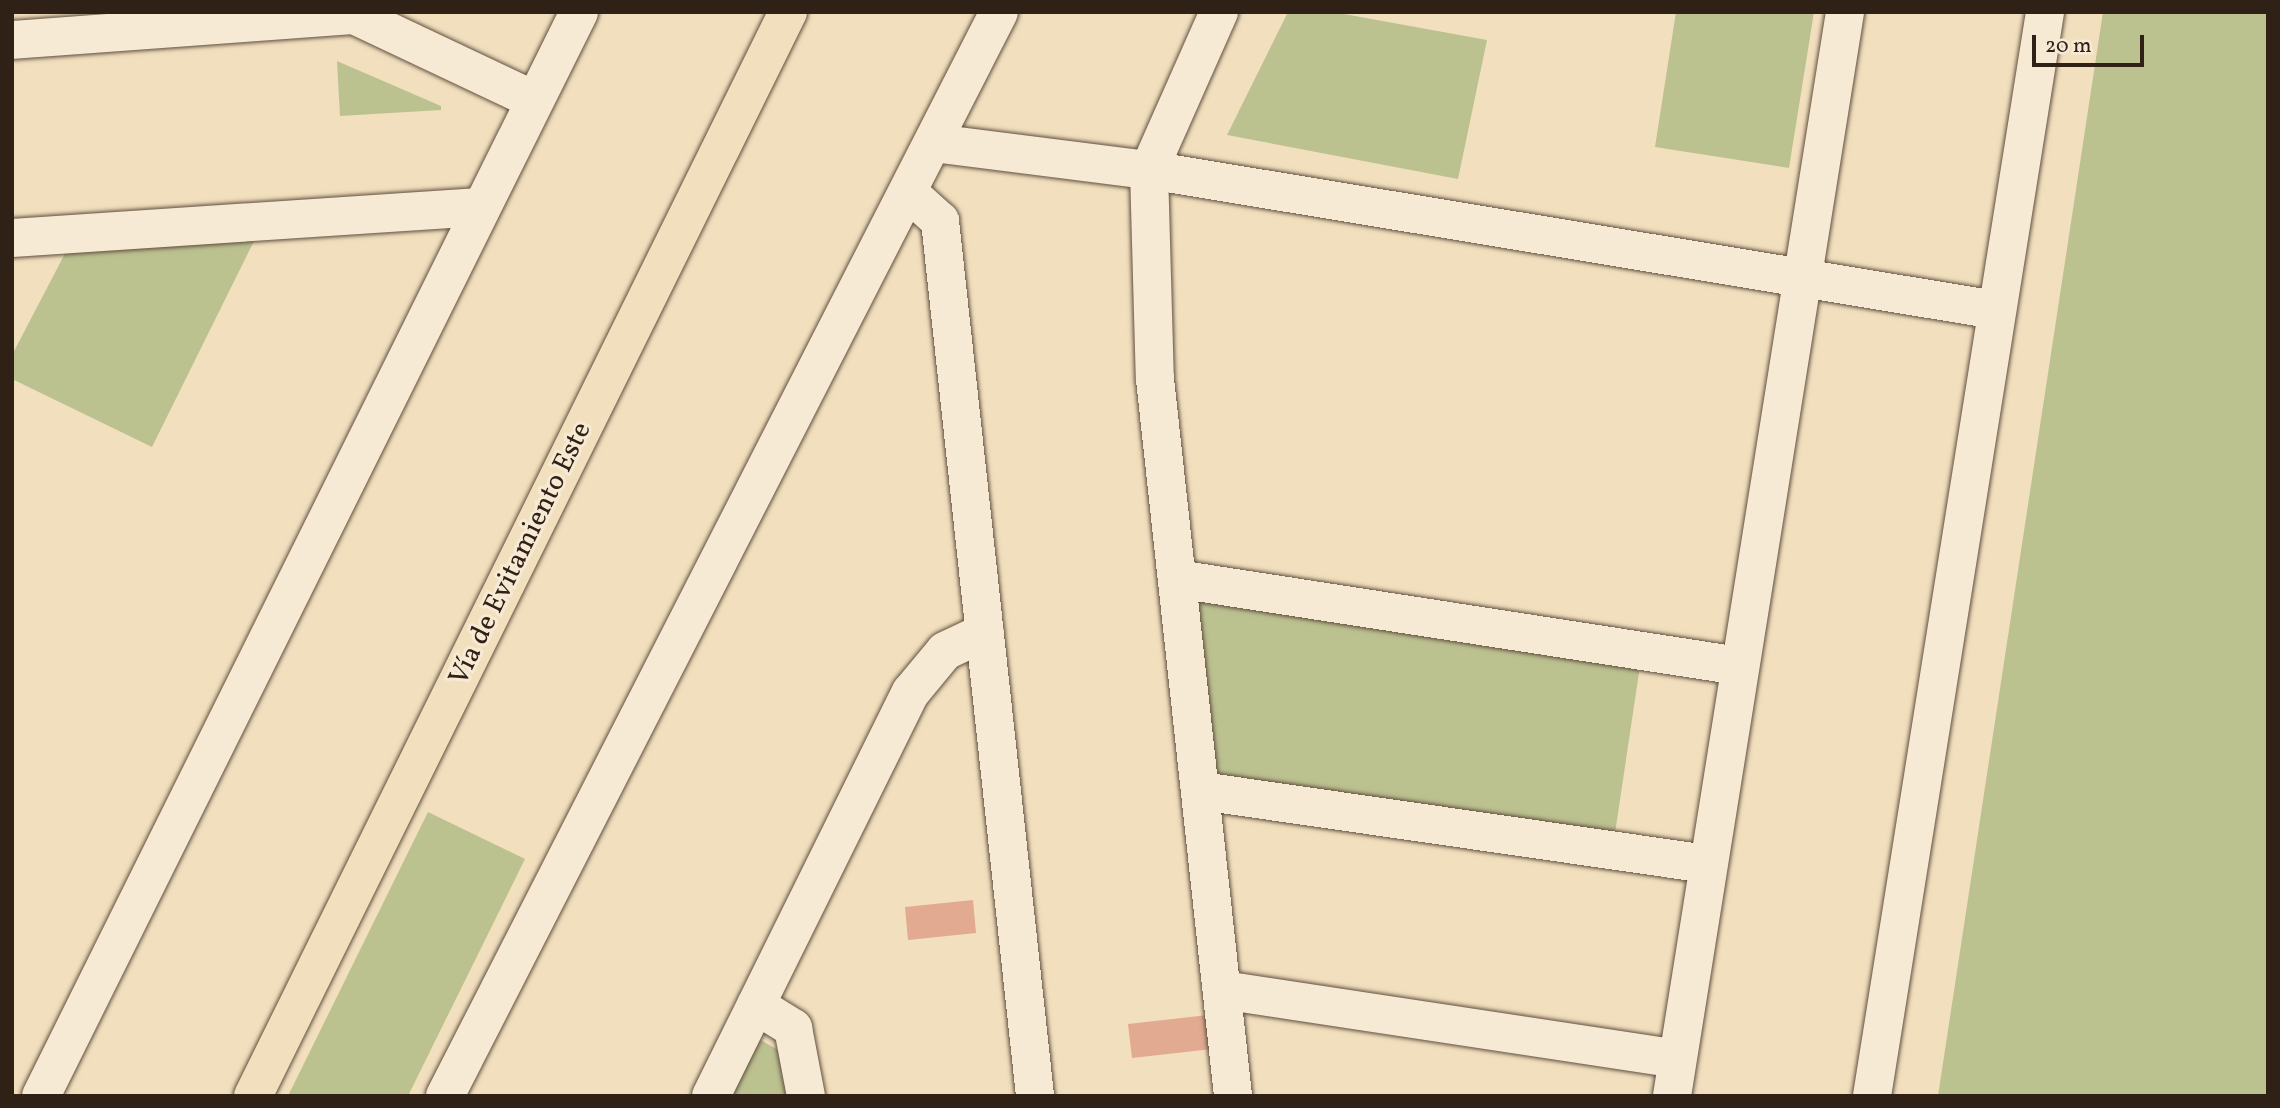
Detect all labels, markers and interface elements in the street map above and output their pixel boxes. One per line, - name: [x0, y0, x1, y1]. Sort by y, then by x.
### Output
- scale bar: [2035, 21, 2147, 65]
- text: 20 m: [2045, 32, 2091, 61]
- street label: Vía de Evitamiento Este: [443, 417, 599, 691]

